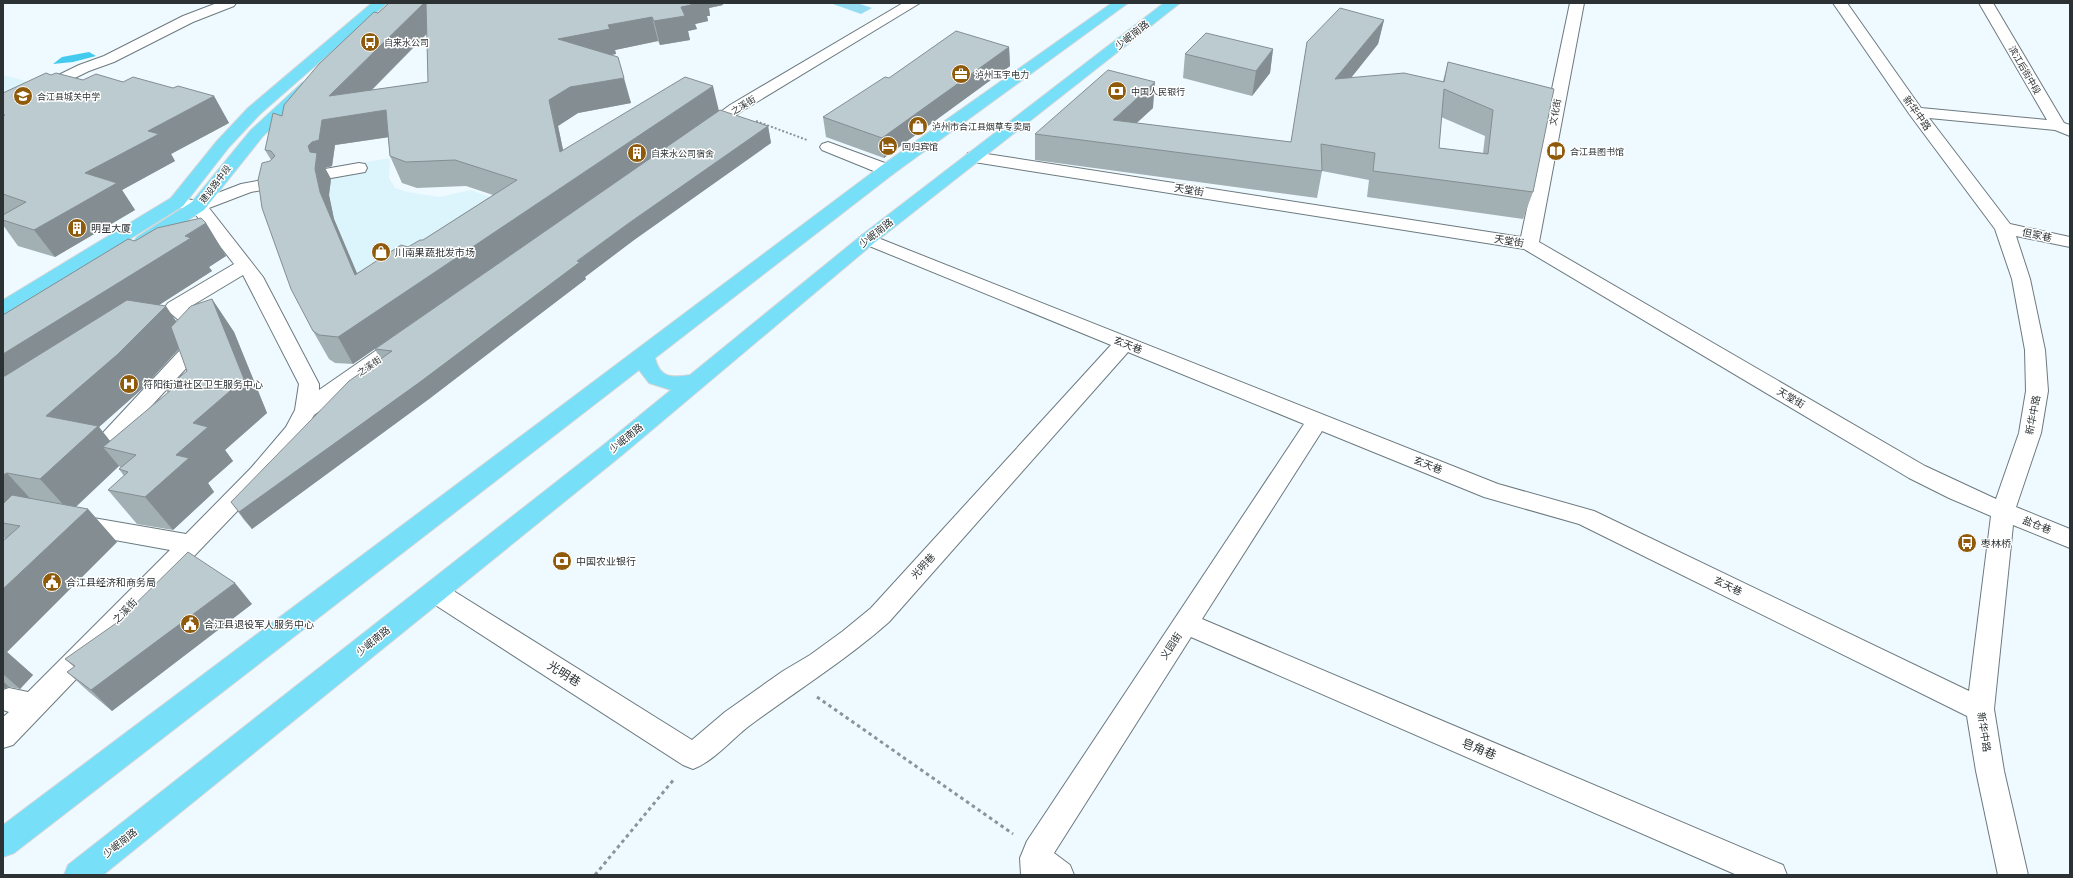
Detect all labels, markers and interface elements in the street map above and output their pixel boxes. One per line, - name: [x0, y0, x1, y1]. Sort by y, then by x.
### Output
- street label: 少岷南路: [1112, 18, 1152, 52]
- bus stop icon: 自来水公司: [359, 31, 381, 53]
- place label: 自来水公司: [384, 37, 429, 48]
- street label: 滨江后街中段: [2007, 44, 2043, 96]
- office icon: 泸州玉宇电力: [950, 63, 972, 85]
- place label: 泸州玉宇电力: [975, 69, 1029, 80]
- bank icon: 中国人民银行: [1106, 80, 1128, 102]
- school or university icon: 合江县城关中学: [12, 85, 34, 107]
- place label: 中国人民银行: [1131, 86, 1185, 97]
- place label: 合江县城关中学: [37, 91, 100, 102]
- street label: 之溪街: [729, 93, 757, 117]
- street label: 新华中路: [1900, 93, 1934, 133]
- street label: 文化街: [1547, 98, 1563, 126]
- shop icon: 泸州市合江县烟草专卖局: [907, 115, 929, 137]
- place label: 泸州市合江县烟草专卖局: [932, 121, 1031, 132]
- hotel icon: 回归宾馆: [877, 135, 899, 157]
- library icon: 合江县图书馆: [1545, 140, 1567, 162]
- place label: 回归宾馆: [902, 141, 938, 152]
- building icon: 自来水公司宿舍: [626, 142, 648, 164]
- place label: 合江县图书馆: [1570, 146, 1624, 157]
- place label: 自来水公司宿舍: [651, 148, 714, 159]
- street label: 建设路中段: [197, 163, 233, 205]
- street label: 天堂街: [1173, 181, 1205, 199]
- street label: 少岷南路: [856, 216, 896, 250]
- building icon: 明星大厦: [66, 217, 88, 239]
- place label: 明星大厦: [91, 222, 131, 235]
- street label: 但家巷: [2021, 226, 2053, 244]
- street label: 天堂街: [1493, 232, 1525, 250]
- shop icon: 川南果蔬批发市场: [370, 241, 392, 263]
- place label: 川南果蔬批发市场: [395, 246, 475, 259]
- street label: 玄天巷: [1112, 333, 1144, 357]
- street label: 之溪街: [355, 354, 383, 378]
- hospital icon: 符阳街道社区卫生服务中心: [118, 373, 140, 395]
- place label: 符阳街道社区卫生服务中心: [143, 378, 263, 391]
- street label: 天堂街: [1775, 385, 1807, 411]
- street label: 新华中路: [2023, 394, 2043, 436]
- street label: 少岷南路: [606, 420, 646, 456]
- street label: 玄天巷: [1412, 453, 1444, 477]
- street label: 盐仓巷: [2021, 513, 2053, 537]
- bus stop icon: 枣林桥: [1956, 532, 1978, 554]
- place label: 枣林桥: [1980, 537, 2011, 550]
- bank icon: 中国农业银行: [551, 550, 573, 572]
- street label: 光明巷: [908, 551, 938, 581]
- place label: 中国农业银行: [576, 555, 636, 568]
- public building icon: 合江县经济和商务局: [41, 571, 63, 593]
- street label: 玄天巷: [1712, 574, 1744, 598]
- place label: 合江县经济和商务局: [66, 576, 156, 589]
- street label: 之溪街: [110, 596, 140, 626]
- public building icon: 合江县退役军人服务中心: [179, 613, 201, 635]
- place label: 合江县退役军人服务中心: [204, 618, 314, 631]
- street label: 少岷南路: [353, 623, 393, 659]
- street label: 义园街: [1157, 630, 1185, 662]
- street label: 光明巷: [545, 659, 583, 689]
- street label: 新华中路: [1974, 711, 1994, 753]
- street label: 皂角巷: [1460, 736, 1498, 762]
- street label: 少岷南路: [100, 826, 140, 860]

